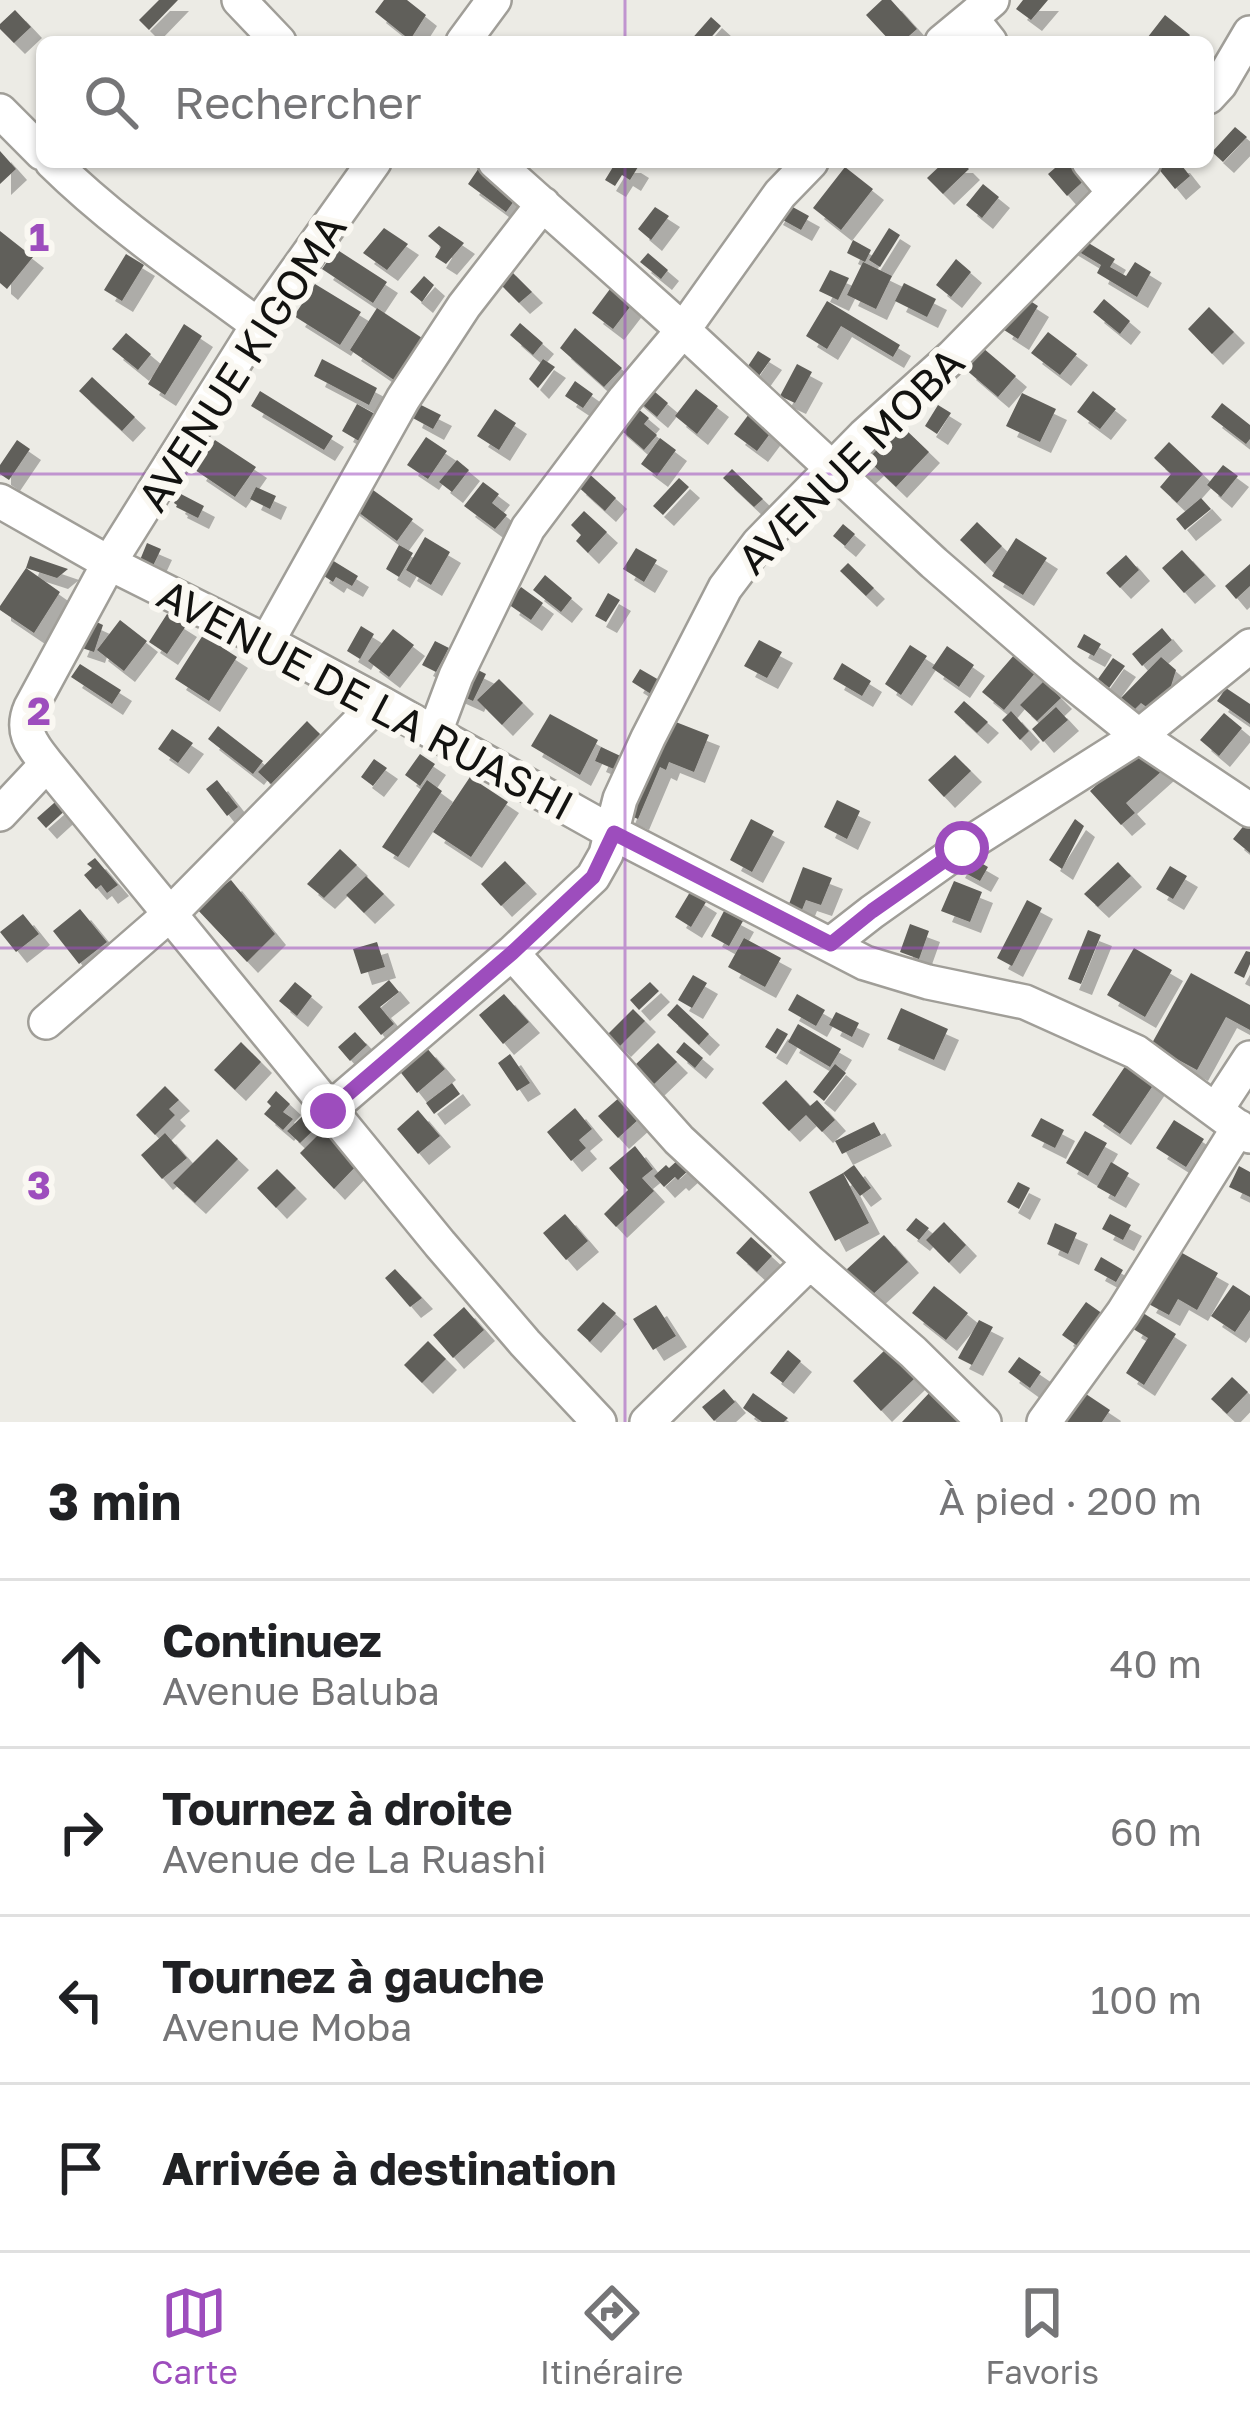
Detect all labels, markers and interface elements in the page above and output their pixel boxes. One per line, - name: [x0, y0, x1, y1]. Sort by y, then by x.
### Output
- search box: [36, 36, 1214, 168]
- icon: search: [78, 69, 144, 135]
- text: Rechercher: [174, 75, 422, 129]
- street label: AVENUE KIGOMA: [126, 204, 356, 520]
- text: 1: [29, 213, 49, 260]
- street label: AVENUE MOBA: [726, 336, 974, 584]
- street label: AVENUE DE LA RUASHI: [150, 568, 582, 830]
- text: 2: [27, 687, 51, 734]
- route start: [935, 821, 989, 875]
- route end: [301, 1084, 355, 1138]
- text: 3: [27, 1161, 51, 1208]
- text: 3 min: [48, 1470, 181, 1531]
- text: À pied · 200 m: [939, 1477, 1202, 1524]
- text: Continuez: [162, 1613, 382, 1667]
- icon: ahead: [48, 1631, 114, 1697]
- text: 40 m: [1110, 1640, 1202, 1687]
- text: Avenue Baluba: [162, 1667, 440, 1714]
- text: Tournez à droite: [162, 1781, 513, 1835]
- icon: right: [48, 1799, 114, 1865]
- text: 60 m: [1110, 1808, 1202, 1855]
- text: Avenue de La Ruashi: [162, 1835, 547, 1882]
- text: Tournez à gauche: [162, 1949, 544, 2003]
- icon: left: [48, 1967, 114, 2033]
- text: 100 m: [1090, 1976, 1202, 2023]
- text: Avenue Moba: [162, 2003, 412, 2050]
- icon: arrive: [48, 2135, 114, 2201]
- text: Arrivée à destination: [162, 2141, 617, 2195]
- tab: Carte: [151, 2280, 238, 2391]
- tab: Itinéraire: [540, 2280, 683, 2391]
- tab: Favoris: [985, 2280, 1099, 2391]

